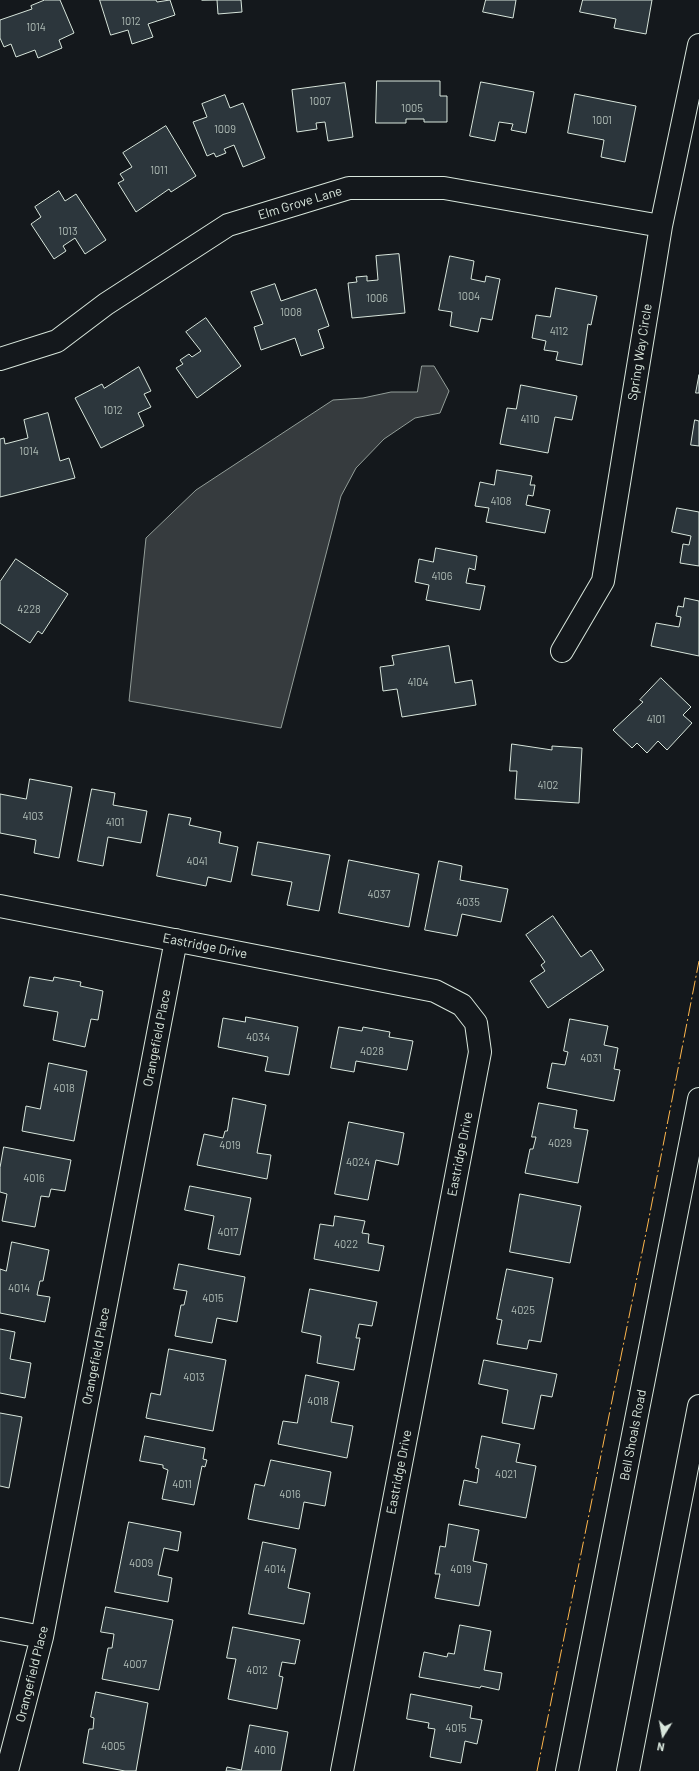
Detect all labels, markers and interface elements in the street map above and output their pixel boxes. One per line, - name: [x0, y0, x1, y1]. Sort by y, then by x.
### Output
- house number: 1012: [121, 14, 141, 28]
- house number: 1014: [26, 20, 46, 34]
- house number: 1007: [309, 94, 331, 108]
- house number: 1005: [401, 101, 423, 115]
- house number: 1001: [592, 113, 612, 127]
- house number: 1009: [214, 122, 236, 136]
- house number: 1011: [150, 163, 168, 177]
- street label: Elm Grove Lane: [256, 183, 344, 223]
- house number: 1013: [58, 224, 78, 238]
- house number: 1004: [458, 289, 480, 303]
- house number: 1006: [366, 291, 388, 305]
- street label: Spring Way Circle: [625, 302, 655, 402]
- house number: 1008: [280, 305, 302, 319]
- house number: 4112: [550, 324, 568, 338]
- house number: 1012: [103, 403, 123, 417]
- house number: 4110: [521, 412, 539, 426]
- house number: 1014: [19, 444, 39, 458]
- house number: 4108: [491, 494, 511, 508]
- house number: 4106: [432, 569, 452, 583]
- house number: 4228: [17, 602, 41, 616]
- house number: 4104: [407, 675, 429, 689]
- house number: 4101: [647, 712, 665, 726]
- house number: 4102: [537, 778, 559, 792]
- house number: 4103: [23, 809, 43, 823]
- house number: 4101: [106, 815, 124, 829]
- house number: 4041: [186, 854, 208, 868]
- house number: 4037: [367, 887, 391, 901]
- house number: 4035: [456, 895, 480, 909]
- street label: Eastridge Drive: [161, 930, 249, 962]
- street label: Orangefield Place: [140, 988, 174, 1088]
- house number: 4034: [246, 1030, 270, 1044]
- house number: 4028: [360, 1044, 384, 1058]
- house number: 4031: [580, 1051, 602, 1065]
- house number: 4018: [53, 1081, 75, 1095]
- street label: Eastridge Drive: [444, 1110, 476, 1198]
- house number: 4029: [548, 1136, 572, 1150]
- house number: 4019: [219, 1138, 241, 1152]
- house number: 4024: [346, 1155, 370, 1169]
- house number: 4016: [23, 1171, 45, 1185]
- house number: 4017: [217, 1225, 239, 1239]
- house number: 4022: [334, 1237, 358, 1251]
- house number: 4014: [8, 1281, 30, 1295]
- house number: 4015: [202, 1291, 224, 1305]
- house number: 4025: [511, 1303, 535, 1317]
- street label: Orangefield Place: [79, 1306, 113, 1406]
- house number: 4013: [183, 1370, 205, 1384]
- street label: Bell Shoals Road: [617, 1388, 649, 1482]
- house number: 4018: [307, 1394, 329, 1408]
- street label: Eastridge Drive: [383, 1428, 415, 1516]
- house number: 4021: [495, 1467, 517, 1481]
- house number: 4011: [172, 1477, 192, 1491]
- house number: 4016: [279, 1487, 301, 1501]
- house number: 4009: [129, 1556, 153, 1570]
- house number: 4014: [264, 1562, 286, 1576]
- house number: 4019: [450, 1562, 472, 1576]
- street label: Orangefield Place: [12, 1624, 52, 1724]
- house number: 4007: [123, 1657, 147, 1671]
- house number: 4012: [246, 1663, 268, 1677]
- north arrow: [643, 1715, 683, 1755]
- house number: 4015: [445, 1721, 467, 1735]
- house number: 4005: [101, 1739, 125, 1753]
- text: N: [656, 1740, 665, 1754]
- house number: 4010: [254, 1743, 276, 1757]

